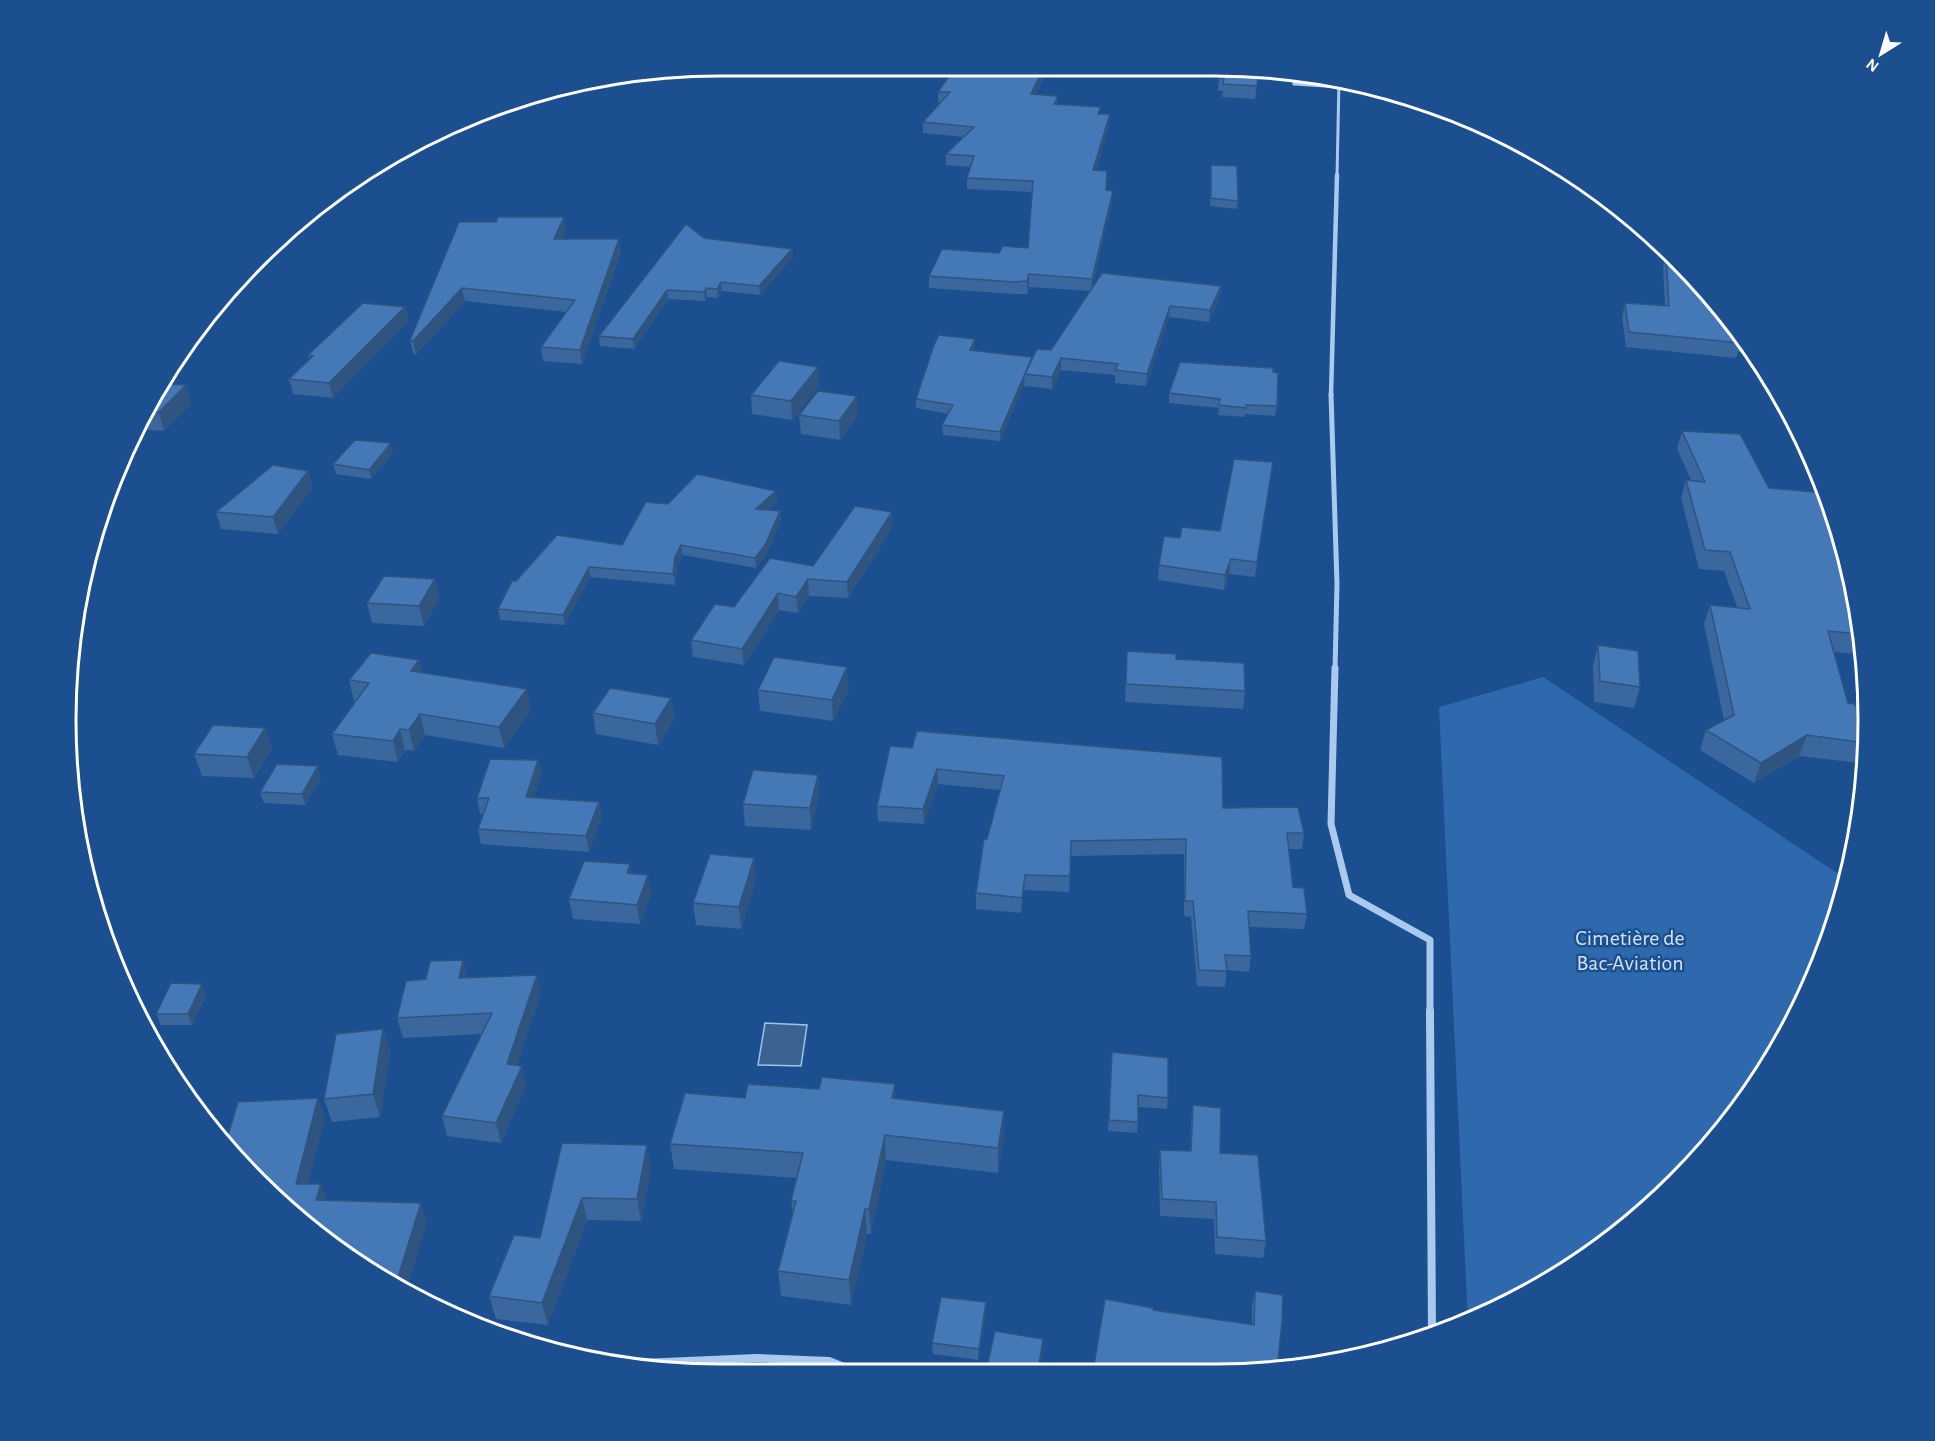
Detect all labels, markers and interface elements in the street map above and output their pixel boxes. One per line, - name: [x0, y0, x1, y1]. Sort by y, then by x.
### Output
- north arrow: [1851, 24, 1911, 84]
- text: N: [1863, 55, 1882, 75]
- park label: Cimetière de Bac-Aviation: [1575, 927, 1685, 974]

